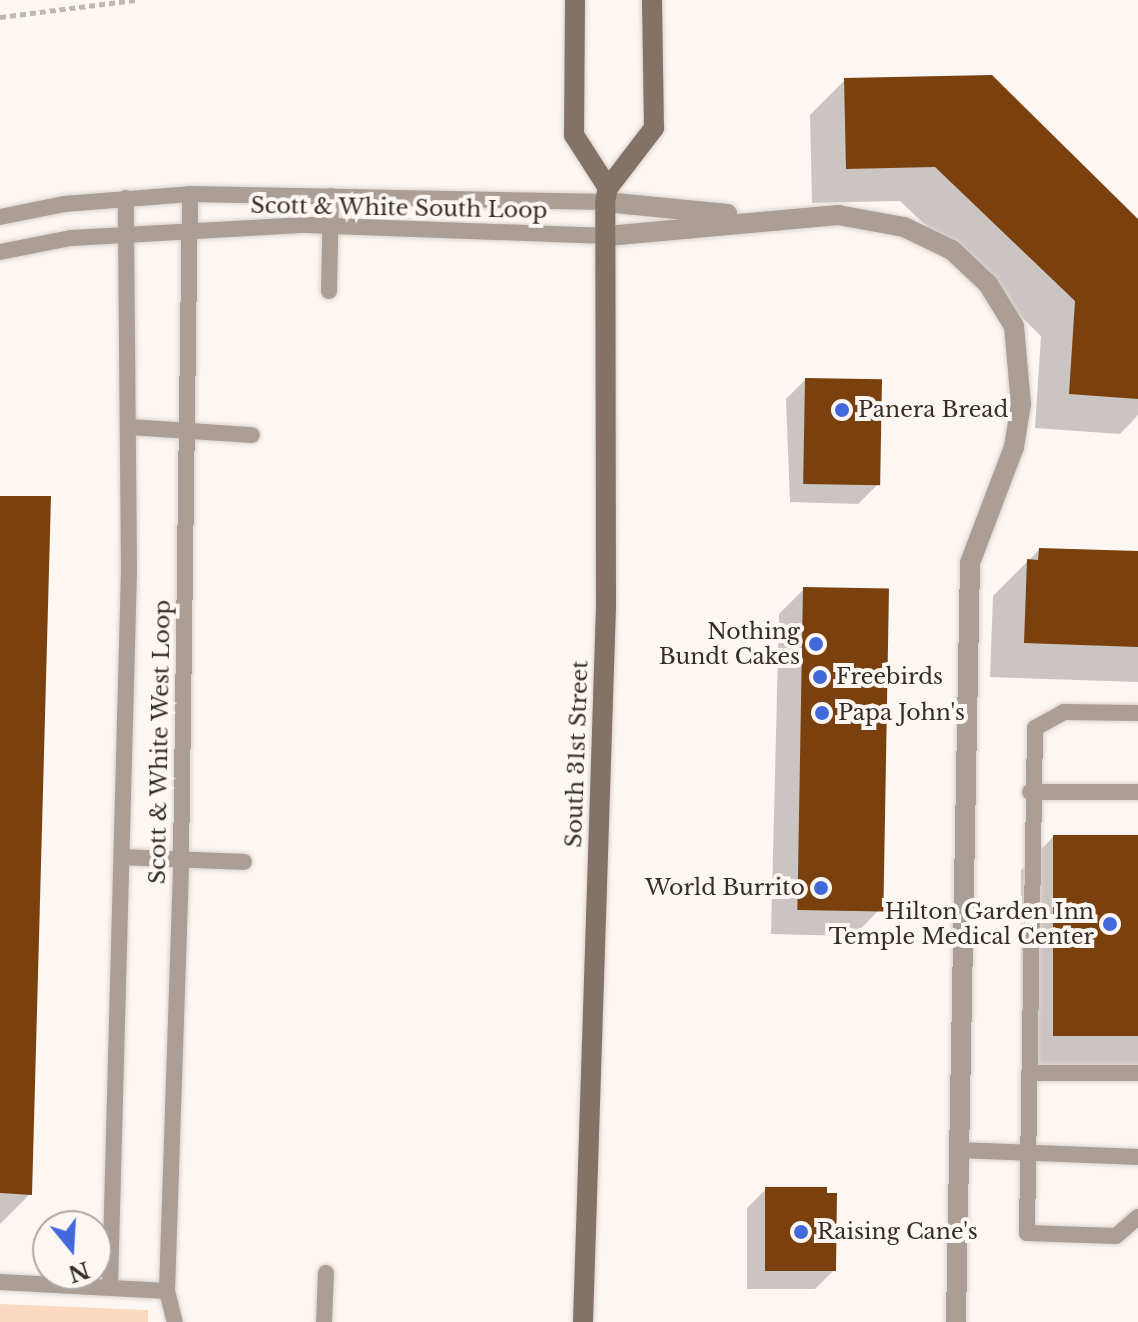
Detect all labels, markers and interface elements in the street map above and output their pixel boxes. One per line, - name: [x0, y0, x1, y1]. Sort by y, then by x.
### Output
- street label: Scott & White South Loop: [250, 192, 548, 224]
- place label: Panera Bread: [858, 397, 1009, 423]
- marker: Panera Bread: [833, 401, 851, 419]
- street label: Scott & White West Loop: [144, 599, 176, 885]
- place label: Nothing Bundt Cakes: [659, 618, 800, 670]
- marker: Nothing Bundt Cakes: [807, 635, 825, 653]
- street label: South 31st Street: [561, 660, 593, 848]
- place label: Freebirds: [836, 664, 943, 690]
- marker: Freebirds: [811, 668, 829, 686]
- place label: Papa John's: [838, 700, 965, 726]
- marker: Papa John's: [813, 704, 831, 722]
- place label: World Burrito: [645, 875, 805, 901]
- marker: World Burrito: [812, 879, 830, 897]
- place label: Hilton Garden Inn Temple Medical Center: [829, 898, 1094, 950]
- marker: Hilton Garden Inn Temple Medical Center: [1101, 915, 1119, 933]
- north arrow: [32, 1210, 112, 1290]
- place label: Raising Cane's: [817, 1219, 978, 1245]
- marker: Raising Cane's: [792, 1223, 810, 1241]
- text: N: [65, 1255, 93, 1287]

